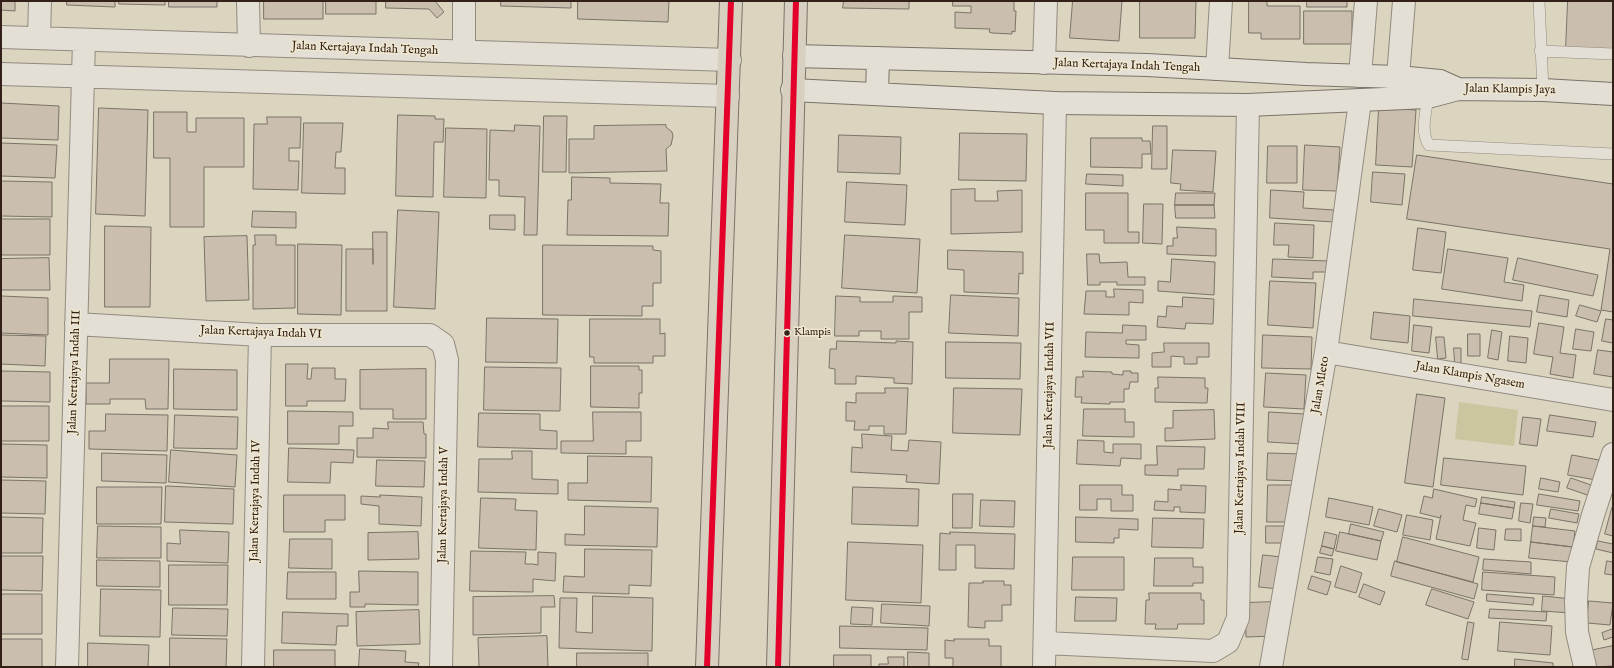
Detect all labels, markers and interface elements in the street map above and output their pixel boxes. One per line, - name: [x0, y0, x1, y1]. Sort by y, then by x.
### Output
- street label: Jalan Kertajaya Indah Tengah: [292, 39, 438, 59]
- street label: Jalan Kertajaya Indah Tengah: [1054, 56, 1200, 76]
- street label: Jalan Klampis Jaya: [1464, 82, 1556, 98]
- street label: Jalan Kertajaya Indah III: [66, 310, 84, 434]
- street label: Jalan Kertajaya Indah VII: [1042, 321, 1058, 449]
- street label: Jalan Kertajaya Indah VI: [200, 324, 322, 342]
- place label: Klampis: [794, 326, 831, 340]
- marker: Klampis: [782, 328, 792, 338]
- street label: Jalan Mleto: [1309, 355, 1333, 415]
- street label: Jalan Klampis Ngasem: [1414, 359, 1526, 393]
- street label: Jalan Kertajaya Indah VIII: [1233, 402, 1249, 534]
- street label: Jalan Kertajaya Indah IV: [248, 440, 264, 562]
- street label: Jalan Kertajaya Indah V: [436, 447, 452, 563]

